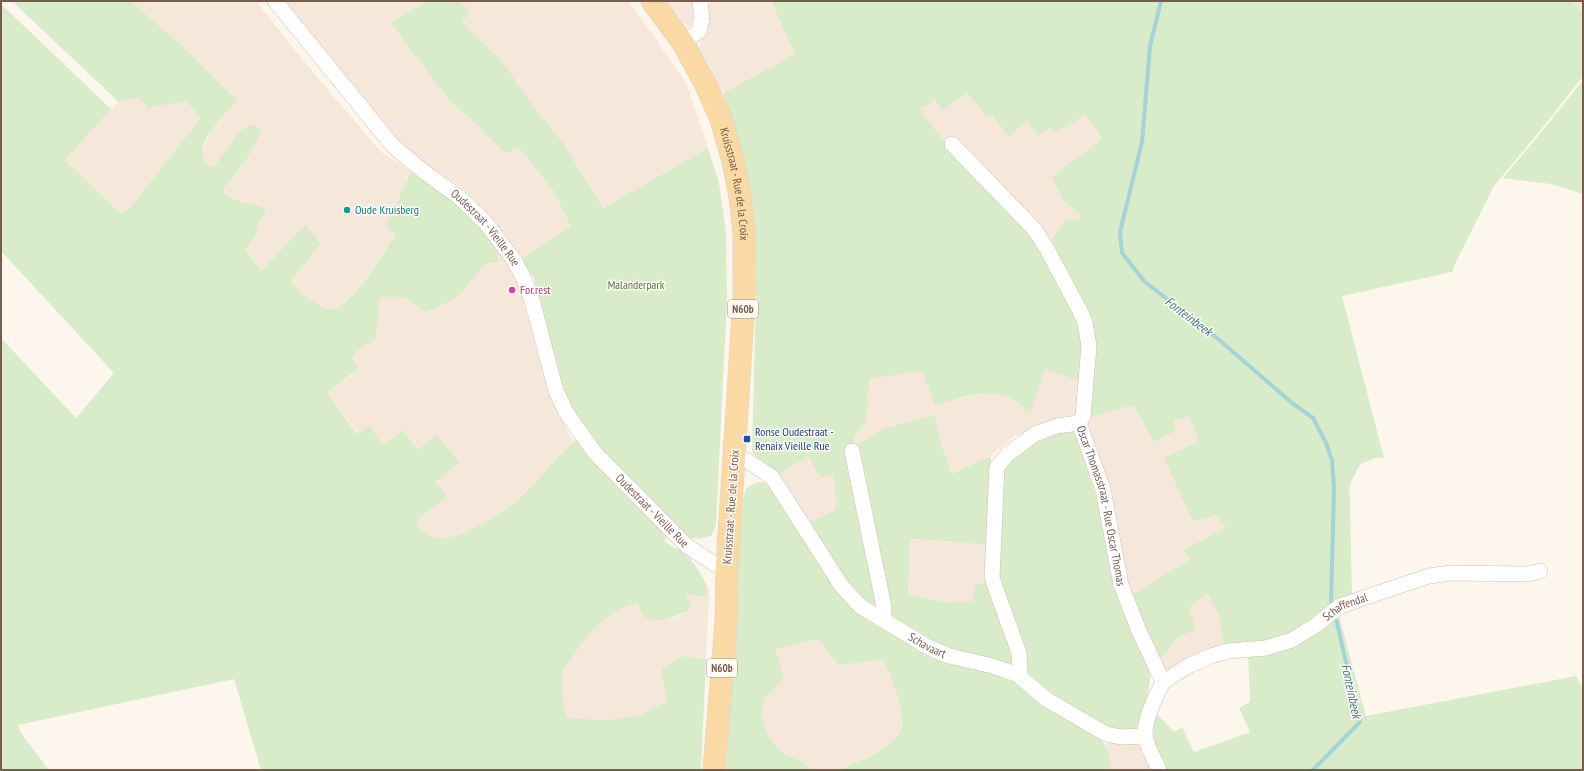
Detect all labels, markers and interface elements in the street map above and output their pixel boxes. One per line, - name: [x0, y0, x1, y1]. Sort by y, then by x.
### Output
- street label: Kruisstraat - Rue de la Croix: [717, 126, 752, 241]
- street label: Oudestraat - Vieille Rue: [448, 186, 524, 268]
- place label: Oude Kruisberg: [355, 202, 419, 217]
- marker: Oude Kruisberg: [342, 205, 352, 215]
- park label: Malanderpark: [608, 277, 665, 292]
- place label: For.rest: [520, 282, 551, 297]
- marker: For.rest: [507, 285, 517, 295]
- water label: Fonteinbeek: [1161, 293, 1217, 341]
- road number: N60b: [728, 300, 758, 318]
- street label: Oscar Thomasstraat - Rue Oscar Thomas: [1074, 423, 1129, 587]
- place label: Ronse Oudestraat - Renaix Vieille Rue: [755, 424, 834, 453]
- marker: Ronse Oudestraat - Renaix Vieille Rue: [742, 434, 752, 444]
- street label: Kruisstraat - Rue de la Croix: [719, 449, 742, 565]
- street label: Oudestraat - Vieille Rue: [613, 470, 692, 550]
- street label: Schaffendal: [1319, 589, 1370, 624]
- street label: Schavaart: [906, 629, 949, 661]
- road number: N60b: [707, 659, 737, 677]
- water label: Fonteinbeek: [1337, 662, 1366, 722]

